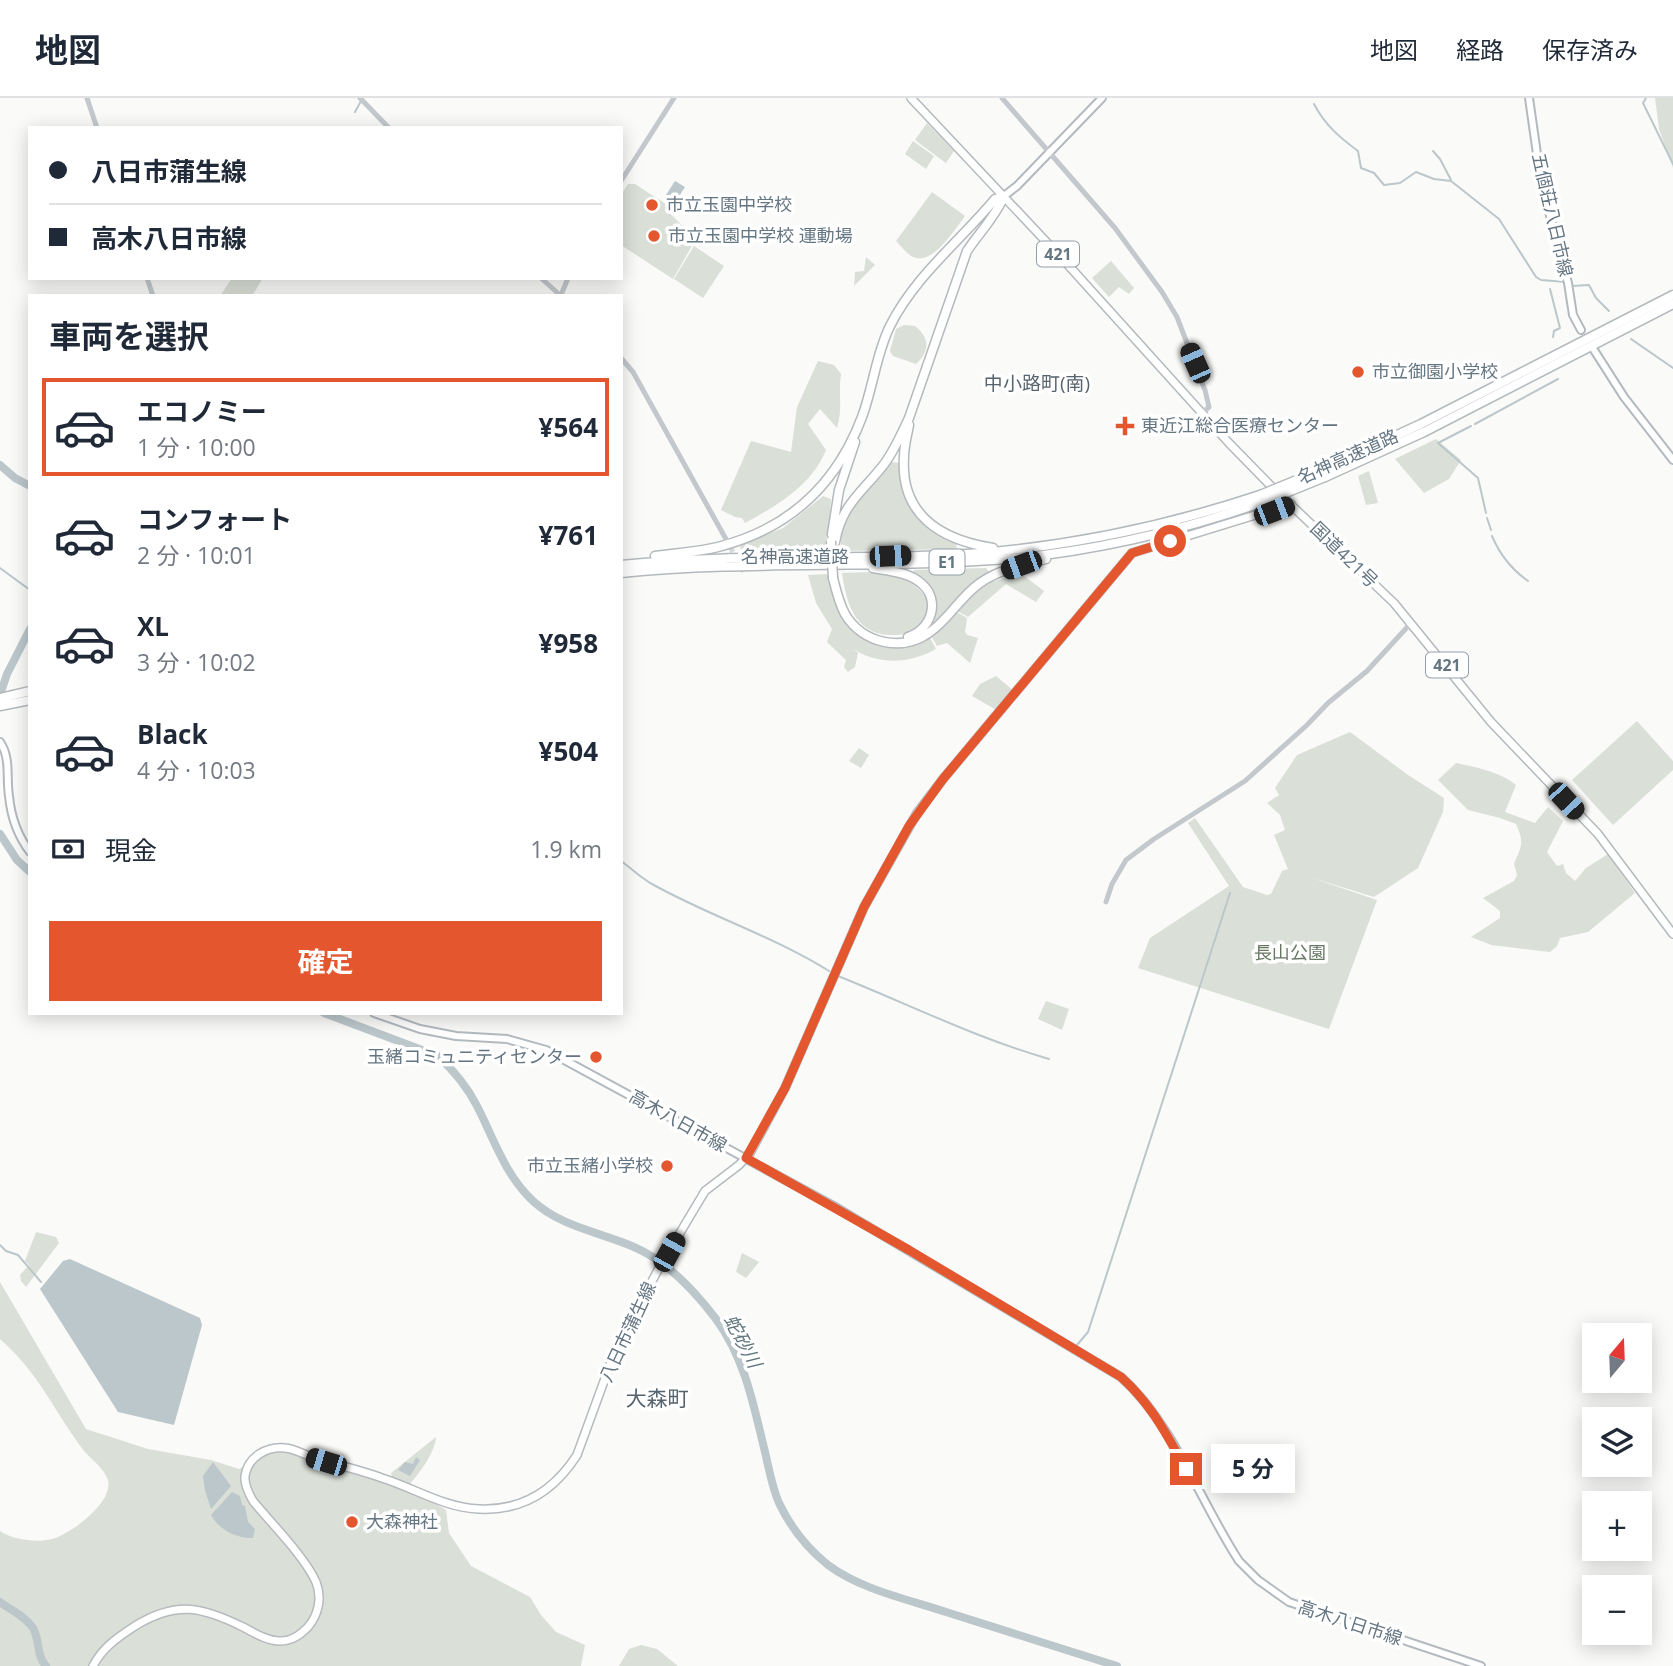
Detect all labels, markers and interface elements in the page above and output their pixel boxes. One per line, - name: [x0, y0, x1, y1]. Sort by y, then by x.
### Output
- text: 地図: [35, 27, 101, 72]
- text: 地図: [1370, 33, 1418, 66]
- text: 経路: [1456, 33, 1504, 66]
- text: 保存済み: [1542, 33, 1638, 66]
- street label: 五個荘八日市線: [1527, 151, 1579, 279]
- text: 八日市蒲生線: [91, 153, 247, 189]
- place label: 市立玉園中学校: [666, 192, 792, 216]
- marker: 市立玉園中学校: [644, 197, 660, 213]
- text: 高木八日市線: [91, 220, 247, 256]
- place label: 市立玉園中学校 運動場: [668, 223, 853, 247]
- marker: 市立玉園中学校 運動場: [646, 228, 662, 244]
- road number: 421: [1037, 242, 1079, 266]
- text: 車両を選択: [49, 314, 209, 357]
- car: [1177, 340, 1214, 386]
- place label: 市立御園小学校: [1372, 359, 1498, 383]
- marker: 市立御園小学校: [1350, 364, 1366, 380]
- district label: 中小路町(南): [984, 370, 1090, 396]
- text: エコノミー: [137, 393, 267, 429]
- icon: car: [53, 396, 116, 459]
- text: ¥564: [539, 409, 598, 445]
- place label: 東近江総合医療センター: [1141, 413, 1339, 437]
- marker: 東近江総合医療センター: [1115, 416, 1135, 436]
- street label: 名神高速道路: [1293, 423, 1402, 489]
- text: 1 分 · 10:00: [137, 431, 256, 463]
- car: [1251, 494, 1298, 528]
- text: コンフォート: [137, 501, 292, 537]
- icon: car: [53, 504, 116, 567]
- street label: 国道421号: [1306, 516, 1384, 592]
- text: ¥761: [539, 517, 598, 553]
- route start: [1154, 525, 1186, 557]
- text: 2 分 · 10:01: [137, 539, 256, 571]
- street label: 名神高速道路: [741, 544, 849, 568]
- car: [869, 545, 912, 567]
- car: [998, 548, 1045, 582]
- road number: E1: [930, 550, 964, 575]
- text: XL: [137, 608, 169, 644]
- icon: car: [53, 612, 116, 675]
- text: ¥958: [539, 625, 598, 661]
- text: 3 分 · 10:02: [137, 646, 256, 678]
- road number: 421: [1426, 652, 1468, 678]
- text: Black: [137, 716, 208, 752]
- icon: car: [53, 720, 116, 783]
- text: ¥504: [539, 733, 598, 769]
- text: 4 分 · 10:03: [137, 754, 256, 786]
- car: [1544, 778, 1589, 824]
- icon: cash: [49, 830, 87, 868]
- text: 現金: [105, 832, 157, 868]
- text: 1.9 km: [530, 833, 602, 865]
- button: 確定: [49, 921, 602, 1001]
- park label: 長山公園: [1254, 940, 1326, 964]
- place label: 玉緒コミュニティセンター: [367, 1044, 582, 1068]
- marker: 玉緒コミュニティセンター: [588, 1049, 604, 1065]
- street label: 高木八日市線: [625, 1083, 732, 1157]
- place label: 市立玉緒小学校: [527, 1153, 653, 1177]
- marker: 市立玉緒小学校: [659, 1158, 675, 1174]
- car: [650, 1229, 689, 1275]
- street label: 八日市蒲生線: [593, 1278, 661, 1386]
- water label: 蛇砂川: [718, 1310, 769, 1374]
- north arrow: [1582, 1323, 1652, 1393]
- map controls: [1582, 1323, 1652, 1645]
- district label: 大森町: [626, 1384, 689, 1412]
- button: layers: [1582, 1407, 1652, 1477]
- callout: 5 分: [1210, 1444, 1294, 1494]
- car: [303, 1446, 350, 1478]
- text: 5 分: [1232, 1452, 1274, 1484]
- route end: [1170, 1453, 1202, 1485]
- button: +: [1582, 1491, 1652, 1561]
- place label: 大森神社: [366, 1509, 438, 1533]
- marker: 大森神社: [344, 1514, 360, 1530]
- button: −: [1582, 1575, 1652, 1645]
- street label: 高木八日市線: [1295, 1594, 1405, 1650]

